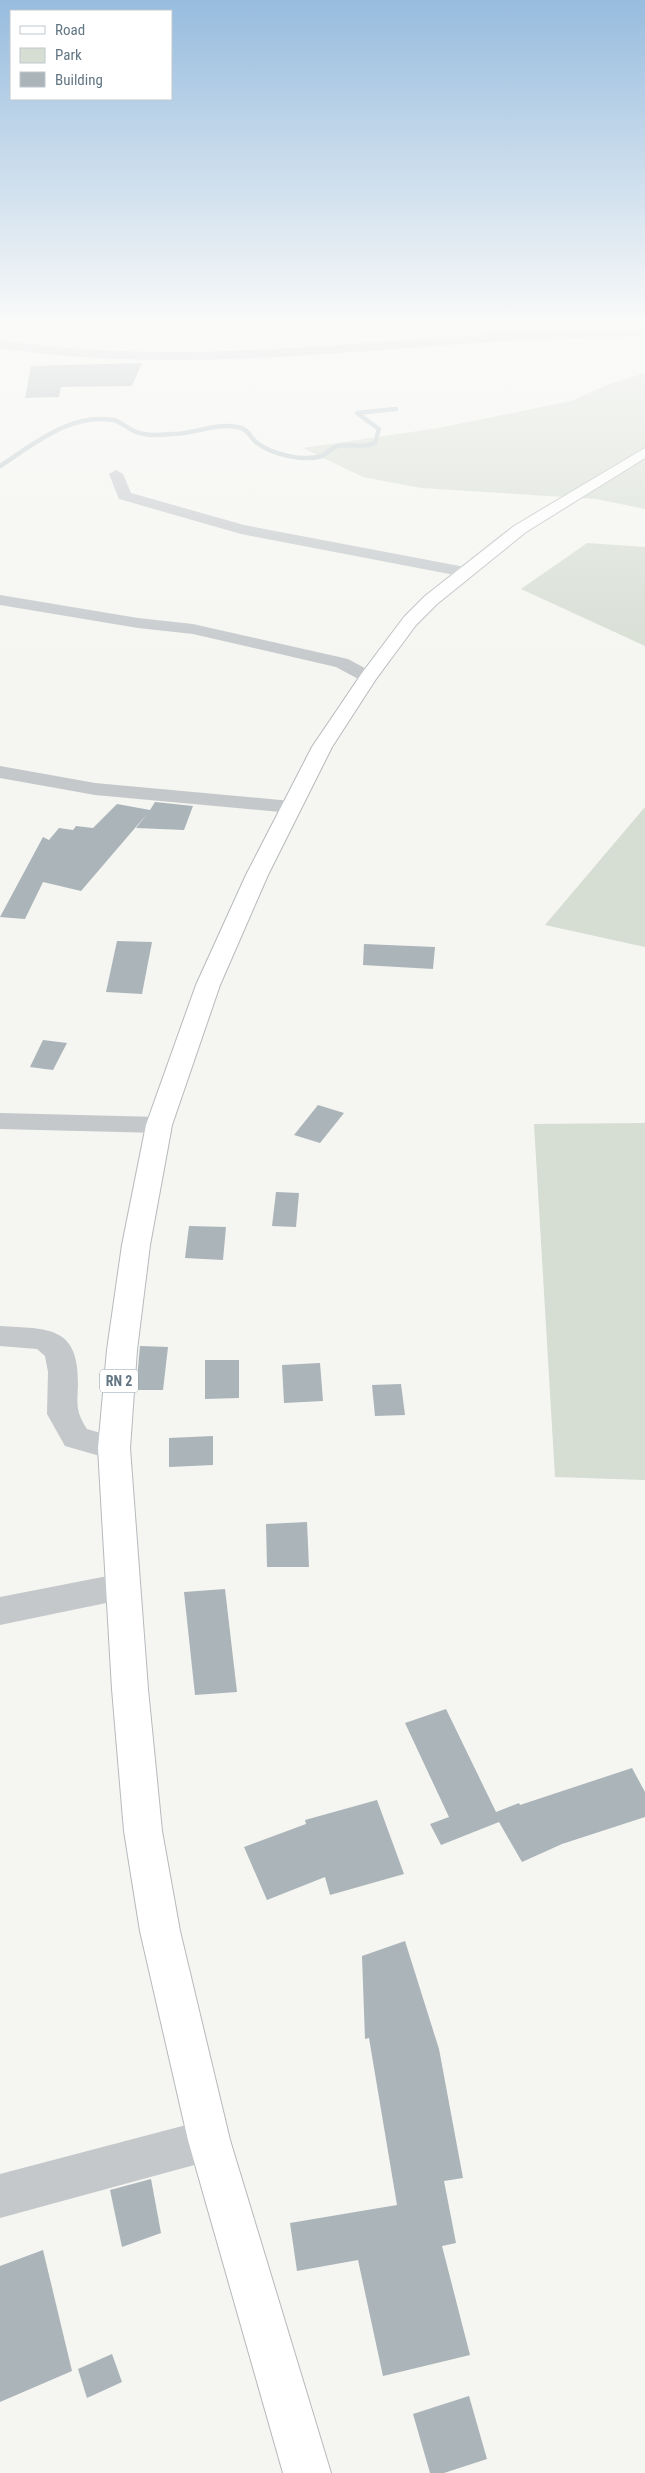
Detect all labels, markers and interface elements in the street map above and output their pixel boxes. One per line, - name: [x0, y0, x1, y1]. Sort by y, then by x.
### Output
- legend: [10, 10, 172, 100]
- text: Road: [55, 21, 85, 39]
- text: Park: [55, 46, 82, 64]
- text: Building: [55, 71, 103, 89]
- road number: RN 2: [100, 1370, 138, 1392]

